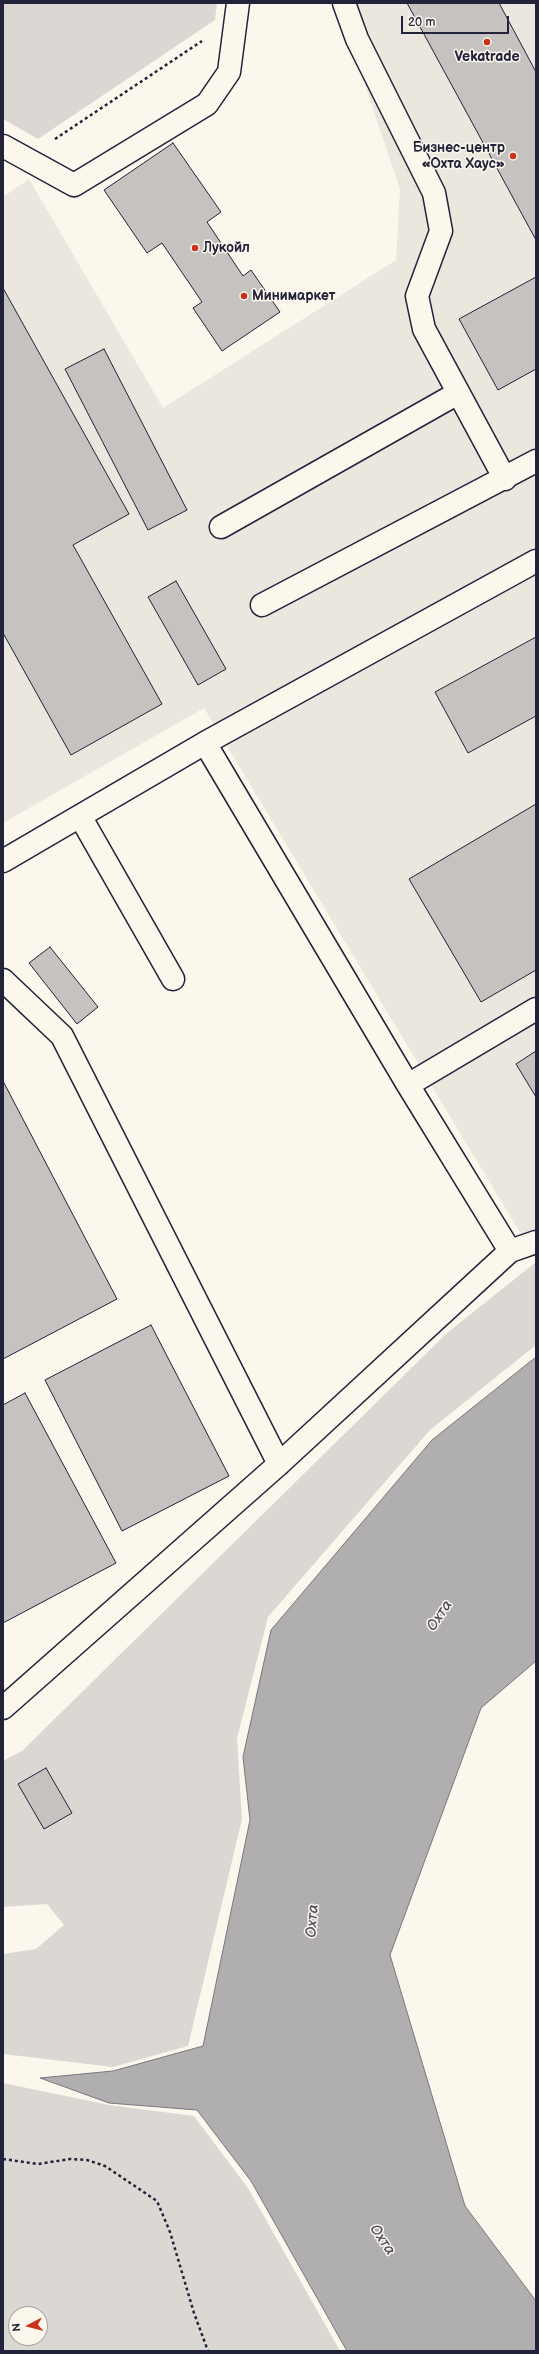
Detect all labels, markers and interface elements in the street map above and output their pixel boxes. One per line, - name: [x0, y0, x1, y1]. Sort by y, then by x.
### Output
- scale bar: [403, 8, 511, 34]
- text: 20 m: [408, 15, 435, 30]
- marker: Vekatrade: [482, 37, 492, 47]
- place label: Vekatrade: [455, 49, 519, 65]
- place label: Бизнес-центр «Охта Хаус»: [413, 140, 505, 172]
- marker: Бизнес-центр «Охта Хаус»: [508, 151, 518, 161]
- place label: Лукойл: [203, 240, 250, 256]
- marker: Лукойл: [190, 243, 200, 253]
- place label: Минимаркет: [252, 288, 335, 304]
- marker: Минимаркет: [239, 291, 249, 301]
- water label: Охта: [423, 1597, 457, 1635]
- water label: Охта: [303, 1904, 323, 1938]
- water label: Охта: [365, 2221, 399, 2259]
- north arrow: [8, 2306, 48, 2346]
- text: N: [10, 2323, 24, 2332]

